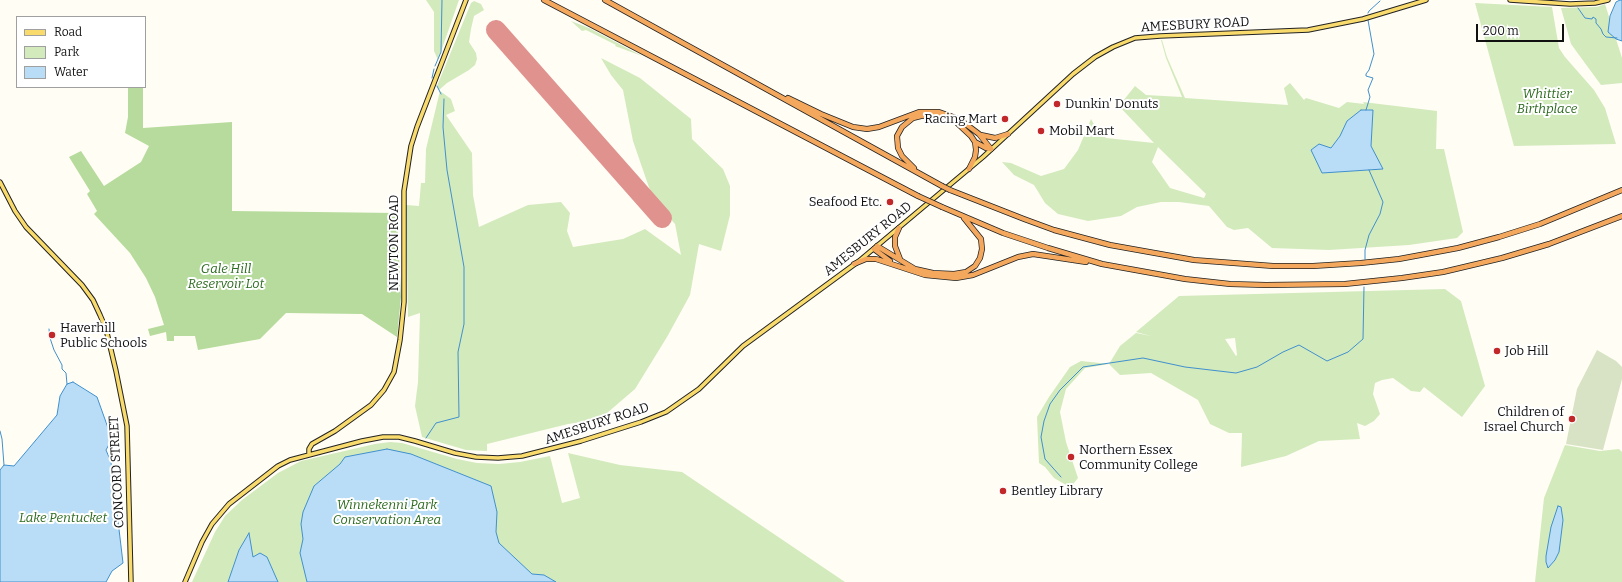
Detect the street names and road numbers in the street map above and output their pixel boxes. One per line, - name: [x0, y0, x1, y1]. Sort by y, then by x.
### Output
- street label: AMESBURY ROAD: [1140, 14, 1250, 36]
- street label: NEWTON ROAD: [386, 195, 402, 291]
- street label: AMESBURY ROAD: [821, 199, 915, 279]
- street label: AMESBURY ROAD: [543, 400, 651, 448]
- street label: CONCORD STREET: [106, 415, 128, 529]

